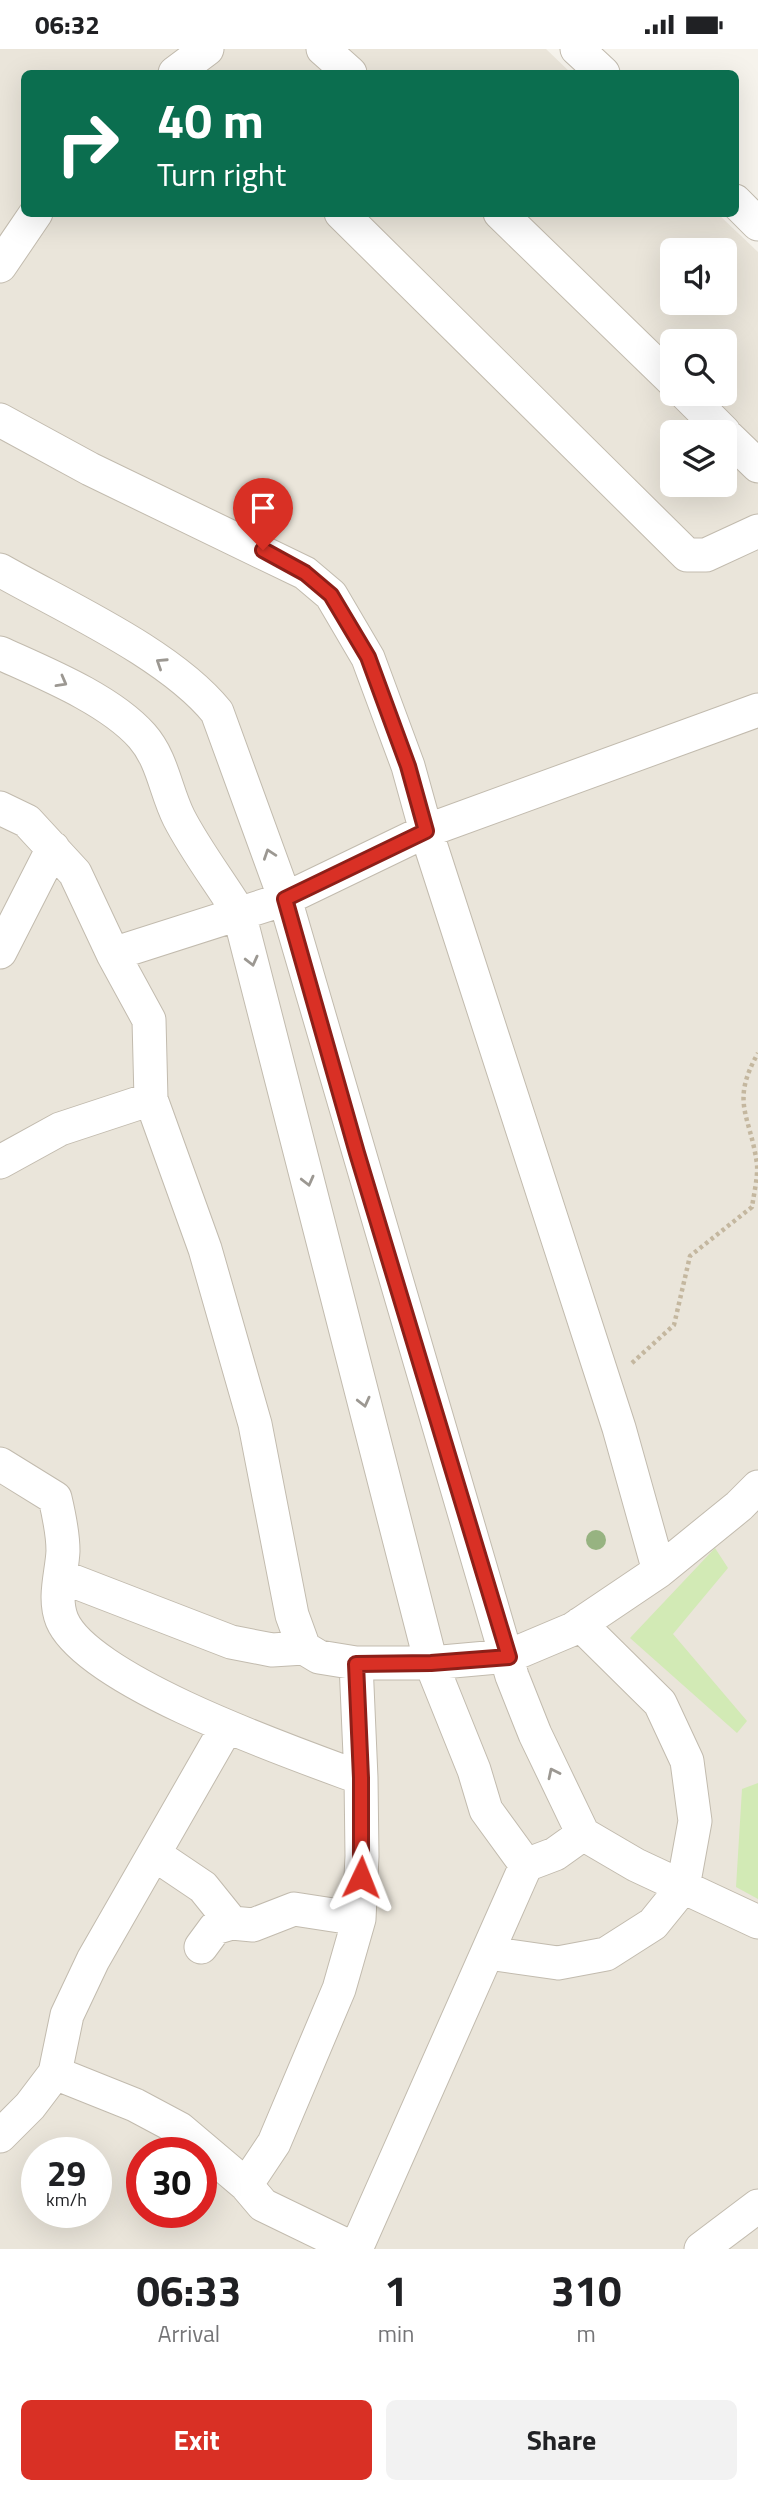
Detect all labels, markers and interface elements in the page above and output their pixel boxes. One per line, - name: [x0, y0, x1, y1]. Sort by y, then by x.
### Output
- text: 06:32: [35, 5, 100, 44]
- text: 40 m: [157, 82, 264, 157]
- icon: right: [42, 98, 133, 189]
- text: Turn right: [157, 150, 286, 198]
- map controls: [660, 238, 737, 497]
- button: sound: [660, 238, 737, 315]
- button: search: [660, 329, 737, 406]
- button: layers: [660, 420, 737, 497]
- pin: [233, 478, 293, 550]
- icon: arrive: [244, 489, 282, 527]
- one-way arrow: [155, 658, 168, 671]
- one-way arrow: [54, 674, 67, 687]
- one-way arrow: [263, 849, 277, 861]
- one-way arrow: [243, 955, 258, 967]
- one-way arrow: [300, 1175, 314, 1187]
- one-way arrow: [356, 1396, 370, 1408]
- one-way arrow: [548, 1768, 562, 1780]
- position arrow: [324, 1840, 398, 1914]
- speed limit sign: 30: [126, 2137, 217, 2228]
- text: 29: [47, 2146, 86, 2200]
- text: km/h: [46, 2186, 87, 2213]
- text: 06:33: [136, 2258, 241, 2322]
- text: 1: [384, 2258, 408, 2322]
- text: 310: [551, 2258, 621, 2322]
- text: Arrival: [158, 2316, 220, 2351]
- text: min: [378, 2316, 414, 2351]
- text: m: [577, 2316, 596, 2351]
- button: Exit: [21, 2400, 372, 2480]
- button: Share: [386, 2400, 737, 2480]

